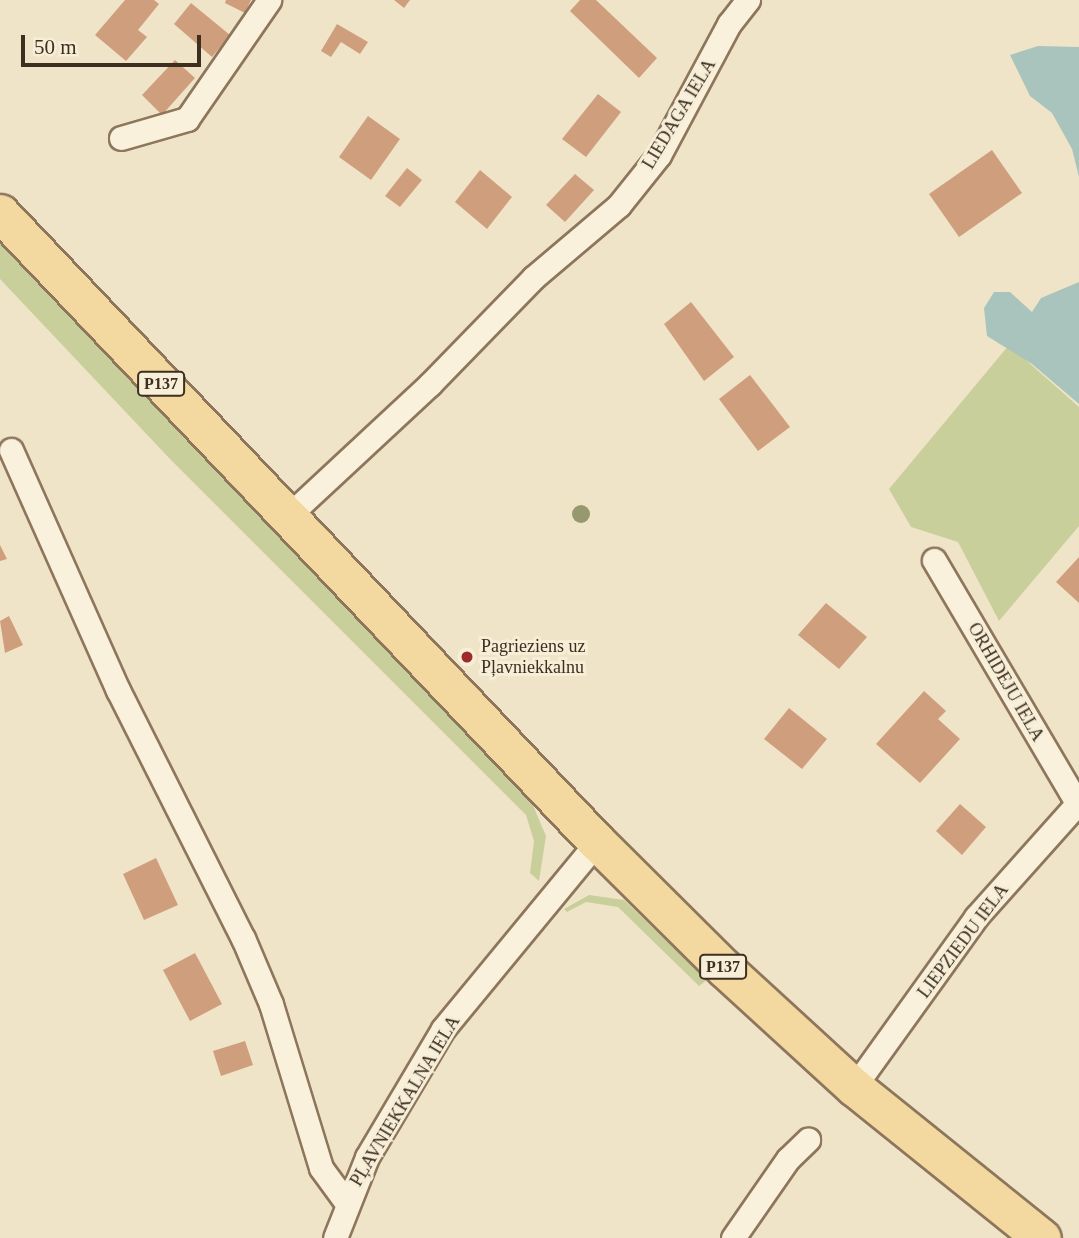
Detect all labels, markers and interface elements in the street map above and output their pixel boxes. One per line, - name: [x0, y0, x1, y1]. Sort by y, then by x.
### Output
- scale bar: [24, 21, 205, 65]
- text: 50 m: [34, 35, 77, 59]
- street label: LIEDAGA IELA: [637, 55, 721, 173]
- road number: P137: [136, 372, 186, 396]
- street label: ORHIDEJU IELA: [963, 619, 1049, 745]
- place label: Pagrieziens uz Pļavniekkalnu: [481, 636, 585, 678]
- marker: Pagrieziens uz Pļavniekkalnu: [459, 649, 475, 665]
- street label: LIEPZIEDU IELA: [913, 880, 1013, 1002]
- road number: P137: [698, 954, 748, 979]
- street label: PĻAVNIEKKALNA IELA: [345, 1011, 465, 1191]

